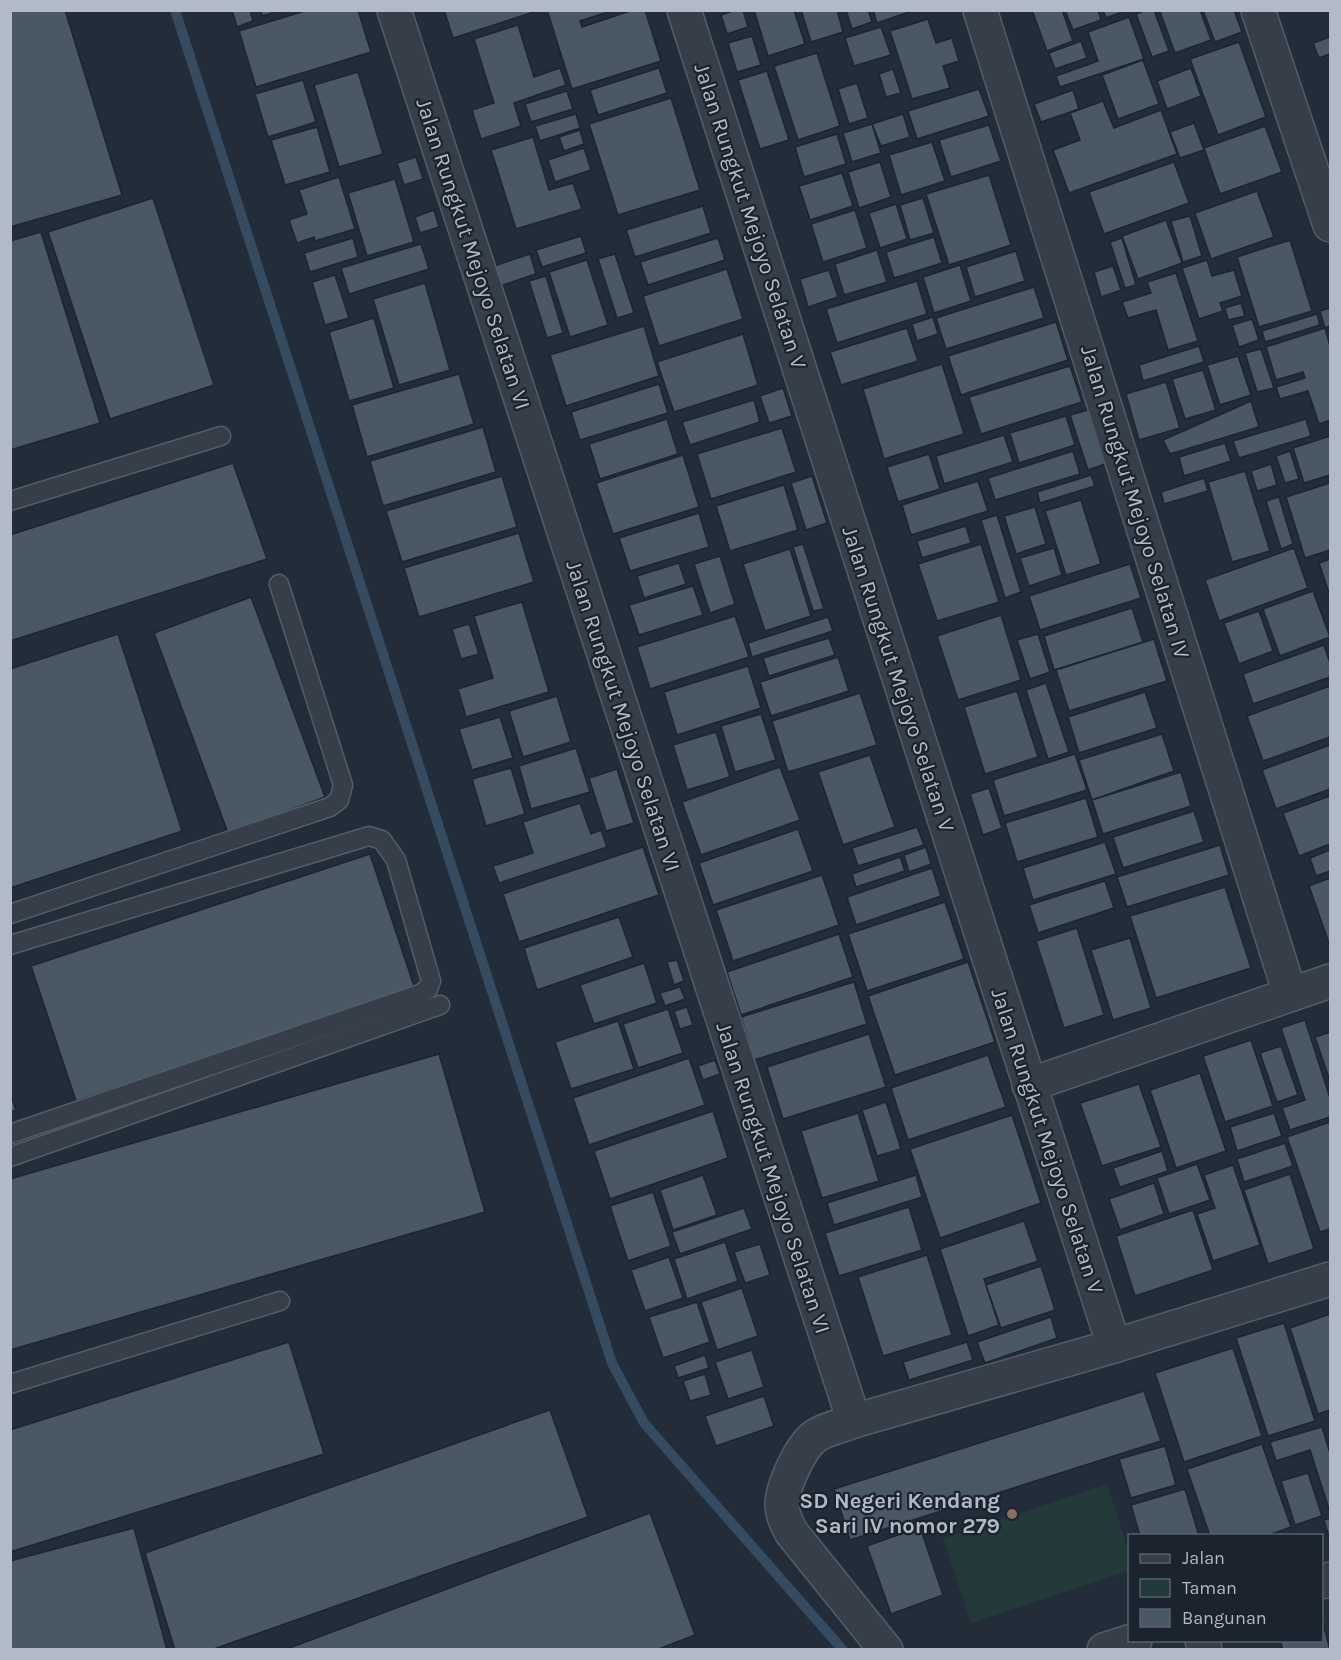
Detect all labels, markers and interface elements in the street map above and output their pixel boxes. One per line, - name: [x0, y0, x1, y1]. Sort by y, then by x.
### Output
- street label: Jalan Rungkut Mejoyo Selatan V: [688, 60, 812, 372]
- street label: Jalan Rungkut Mejoyo Selatan VI: [410, 95, 536, 413]
- street label: Jalan Rungkut Mejoyo Selatan IV: [1075, 342, 1195, 662]
- street label: Jalan Rungkut Mejoyo Selatan V: [836, 523, 960, 835]
- street label: Jalan Rungkut Mejoyo Selatan VI: [560, 557, 686, 875]
- street label: Jalan Rungkut Mejoyo Selatan V: [985, 985, 1109, 1297]
- street label: Jalan Rungkut Mejoyo Selatan VI: [710, 1019, 836, 1337]
- place label: SD Negeri Kendang Sari IV nomor 279: [799, 1488, 1000, 1539]
- marker: SD Negeri Kendang Sari IV nomor 279: [1005, 1507, 1019, 1521]
- legend: [1128, 1534, 1323, 1642]
- text: Jalan: [1182, 1547, 1225, 1569]
- text: Taman: [1182, 1577, 1237, 1599]
- text: Bangunan: [1182, 1607, 1267, 1629]

